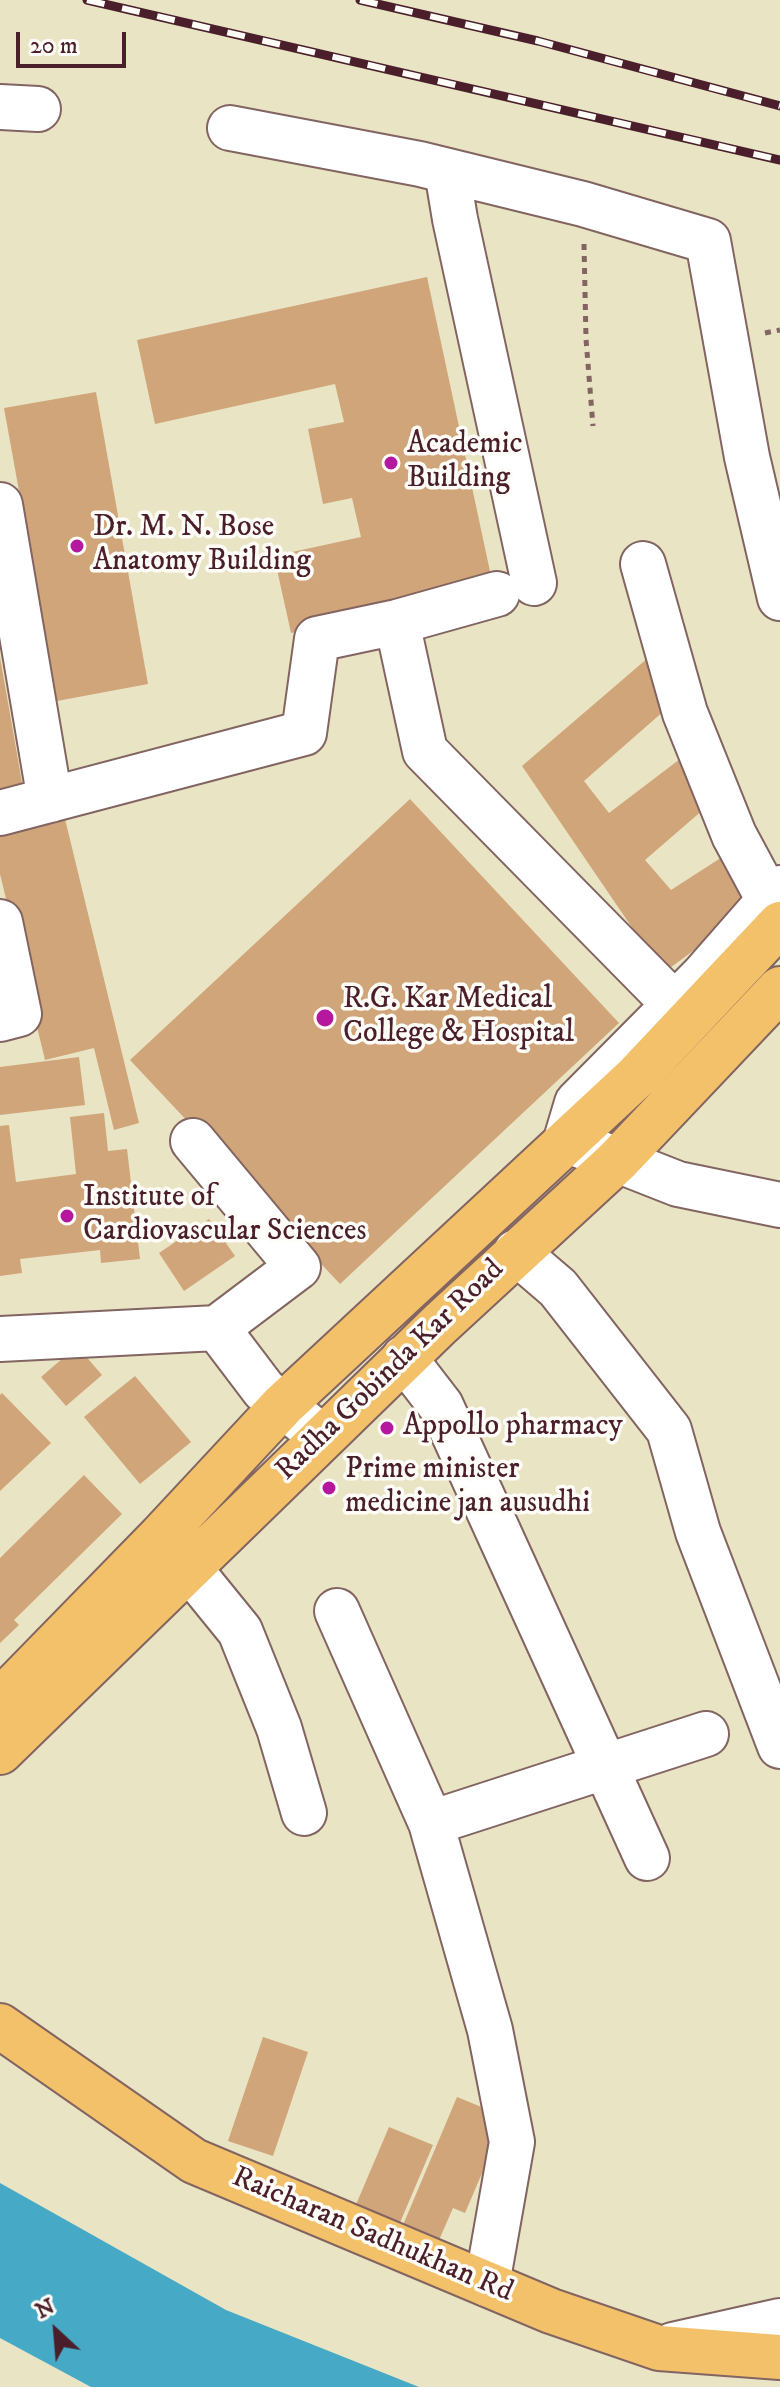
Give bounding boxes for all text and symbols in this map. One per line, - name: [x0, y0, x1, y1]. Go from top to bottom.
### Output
- scale bar: [20, 16, 130, 66]
- text: 20 m: [30, 31, 78, 61]
- place label: Academic Building: [407, 428, 522, 498]
- marker: Academic Building: [382, 454, 400, 472]
- place label: Dr. M. N. Bose Anatomy Building: [93, 511, 311, 582]
- marker: Dr. M. N. Bose Anatomy Building: [68, 537, 86, 555]
- place label: R.G. Kar Medical College & Hospital: [343, 983, 574, 1054]
- marker: R.G. Kar Medical College & Hospital: [314, 1007, 336, 1029]
- place label: Institute of Cardiovascular Sciences: [83, 1181, 367, 1252]
- marker: Institute of Cardiovascular Sciences: [58, 1207, 76, 1225]
- street label: Radha Gobinda Kar Road: [269, 1253, 513, 1489]
- place label: Appollo pharmacy: [403, 1410, 623, 1446]
- marker: Appollo pharmacy: [378, 1419, 396, 1437]
- place label: Prime minister medicine jan ausudhi: [345, 1453, 590, 1524]
- marker: Prime minister medicine jan ausudhi: [320, 1479, 338, 1497]
- street label: Raicharan Sadhukhan Rd: [226, 2160, 518, 2312]
- north arrow: [16, 2291, 96, 2371]
- text: N: [31, 2293, 59, 2325]

